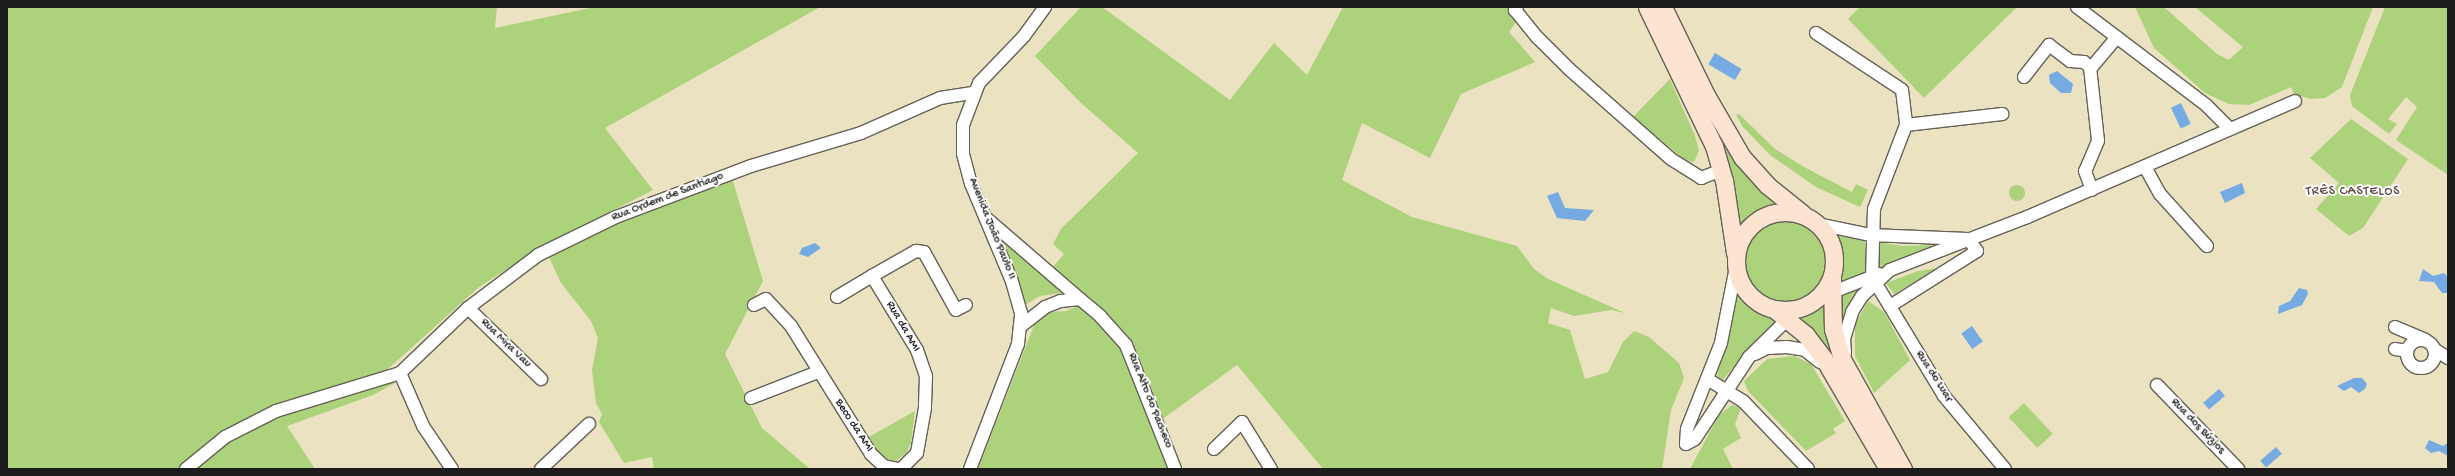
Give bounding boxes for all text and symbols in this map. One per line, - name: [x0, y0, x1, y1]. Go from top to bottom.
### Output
- street label: Rua Ordem de Santiago: [610, 170, 726, 226]
- street label: Avenida João Paulo II: [964, 176, 1018, 282]
- district label: TRÊS CASTELOS: [2306, 184, 2400, 200]
- street label: Rua da AMI: [882, 299, 922, 355]
- street label: Rua Mira Vau: [477, 316, 533, 372]
- street label: Rua do Luar: [1911, 349, 1955, 405]
- street label: Rua Alto do Pacheco: [1123, 351, 1175, 451]
- street label: Rua dos Búzios: [2167, 396, 2227, 458]
- street label: Beco da AMI: [831, 397, 875, 455]

